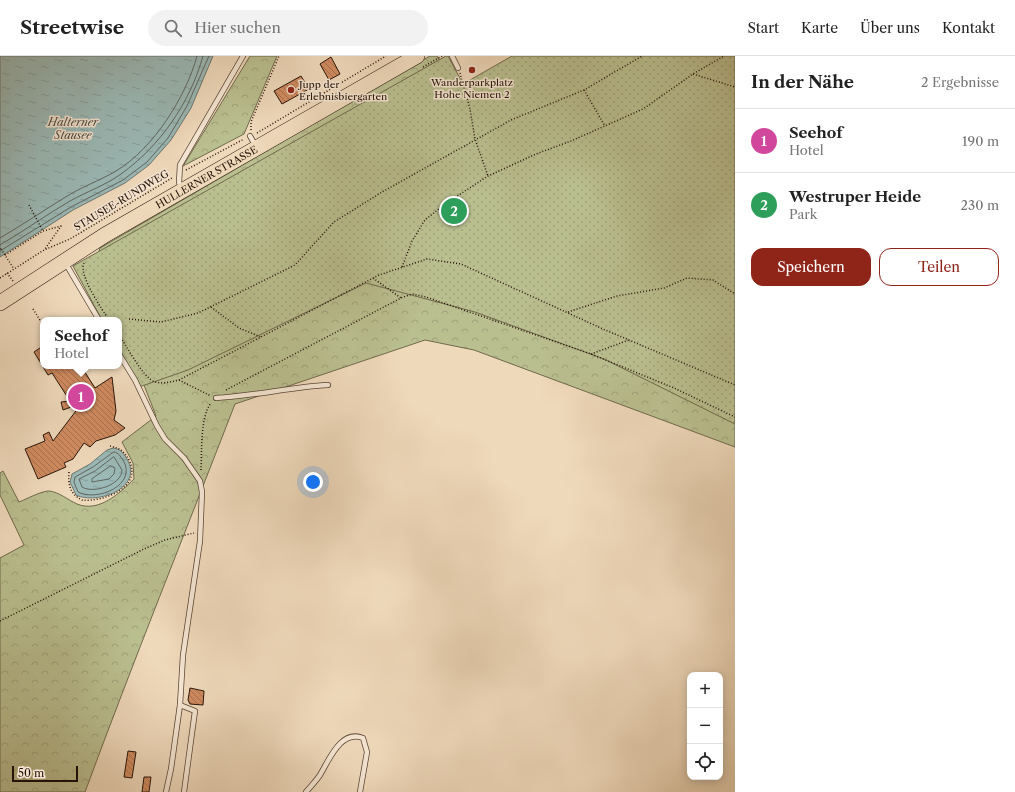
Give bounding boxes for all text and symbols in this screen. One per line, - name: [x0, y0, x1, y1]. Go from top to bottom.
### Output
- search box: [148, 10, 428, 46]
- text: Streetwise: [20, 16, 124, 39]
- icon: search: [162, 17, 184, 39]
- text: Hier suchen: [194, 18, 281, 37]
- text: Start: [747, 19, 779, 37]
- text: Karte: [801, 19, 838, 37]
- text: Über uns: [860, 19, 920, 37]
- text: Kontakt: [942, 19, 995, 37]
- marker: Wanderparkplatz Hohe Niemen 2: [467, 65, 477, 75]
- text: In der Nähe: [751, 72, 854, 92]
- text: 2 Ergebnisse: [921, 74, 999, 90]
- place label: Wanderparkplatz Hohe Niemen 2: [430, 76, 513, 101]
- place label: Jupp der Erlebnisbiergarten: [297, 78, 388, 103]
- marker: Jupp der Erlebnisbiergarten: [286, 85, 296, 95]
- water label: Halterner Stausee: [47, 115, 99, 142]
- text: Seehof: [789, 123, 843, 142]
- text: 1: [761, 133, 767, 149]
- text: 190 m: [962, 133, 999, 149]
- text: Hotel: [789, 142, 824, 158]
- street label: HULLERNER STRASSE: [153, 143, 260, 212]
- street label: STAUSEE-RUNDWEG: [71, 167, 171, 234]
- text: Westruper Heide: [789, 187, 921, 206]
- pin: 2: [441, 196, 467, 226]
- text: 2: [760, 197, 768, 213]
- text: 230 m: [961, 197, 999, 213]
- text: Park: [789, 206, 817, 222]
- button: Speichern: [751, 248, 871, 286]
- button: Teilen: [879, 248, 999, 286]
- popup: [40, 317, 122, 369]
- text: Seehof: [54, 326, 108, 345]
- text: Hotel: [54, 345, 89, 361]
- pin: 1: [68, 382, 94, 412]
- your location: [303, 472, 323, 492]
- map controls: [687, 672, 723, 780]
- button: +: [687, 672, 723, 708]
- button: −: [687, 708, 723, 744]
- button: locate: [687, 744, 723, 780]
- scale bar: [12, 764, 78, 783]
- text: 50 m: [18, 766, 44, 780]

